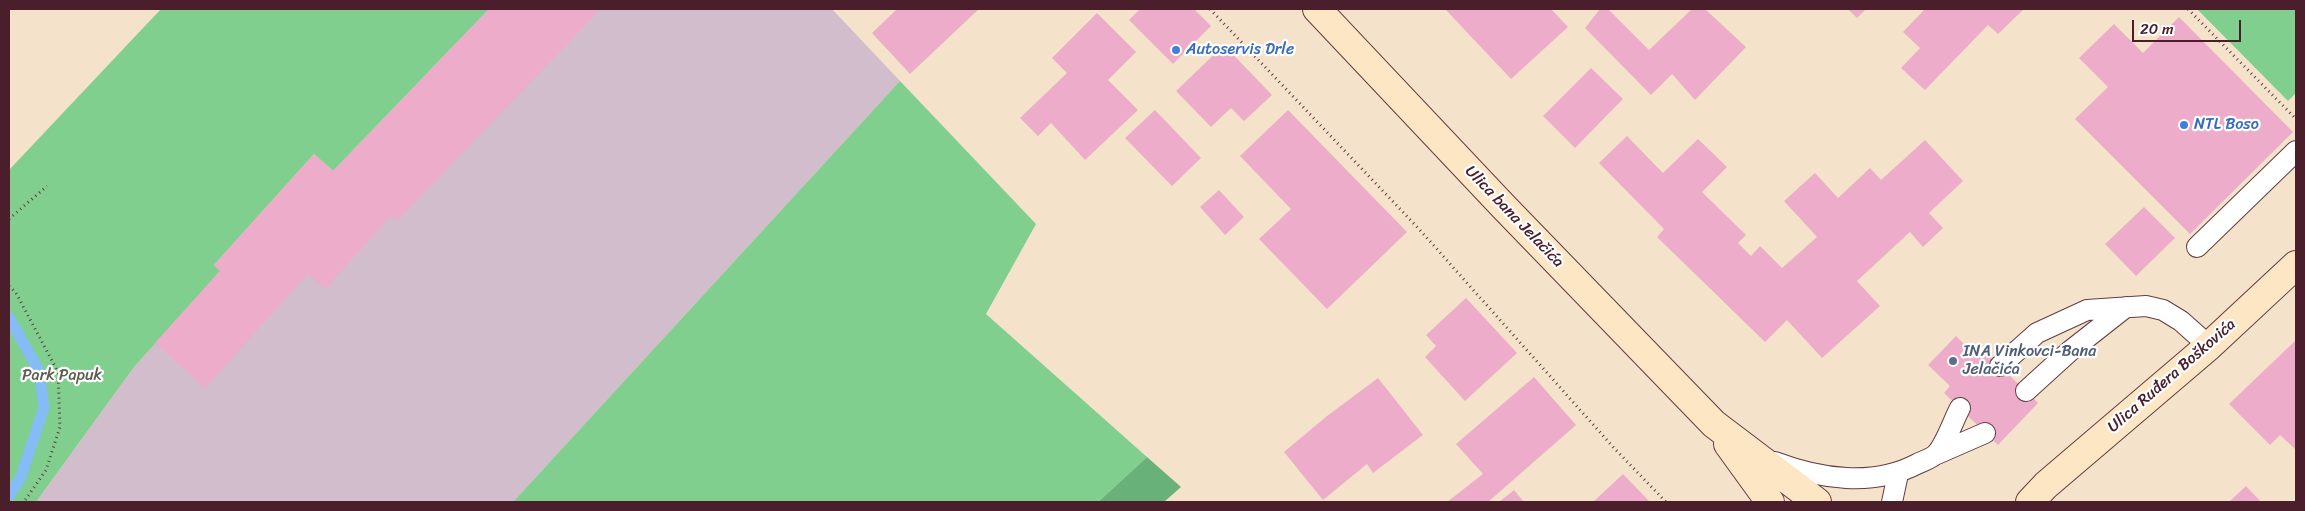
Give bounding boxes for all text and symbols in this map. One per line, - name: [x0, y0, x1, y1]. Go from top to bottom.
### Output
- scale bar: [2135, 10, 2244, 42]
- text: 20 m: [2140, 16, 2174, 42]
- place label: Autoservis Drle: [1186, 40, 1294, 60]
- marker: Autoservis Drle: [1170, 44, 1182, 56]
- place label: NTL Boso: [2194, 115, 2259, 135]
- marker: NTL Boso: [2178, 119, 2190, 131]
- street label: Ulica bana Jelačića: [1461, 162, 1567, 272]
- street label: Ulica Ruđera Boškovića: [2104, 315, 2240, 437]
- place label: INA Vinkovci-Bana Jelačića: [1963, 342, 2096, 380]
- marker: INA Vinkovci-Bana Jelačića: [1947, 355, 1959, 367]
- park label: Park Papuk: [22, 366, 102, 386]

